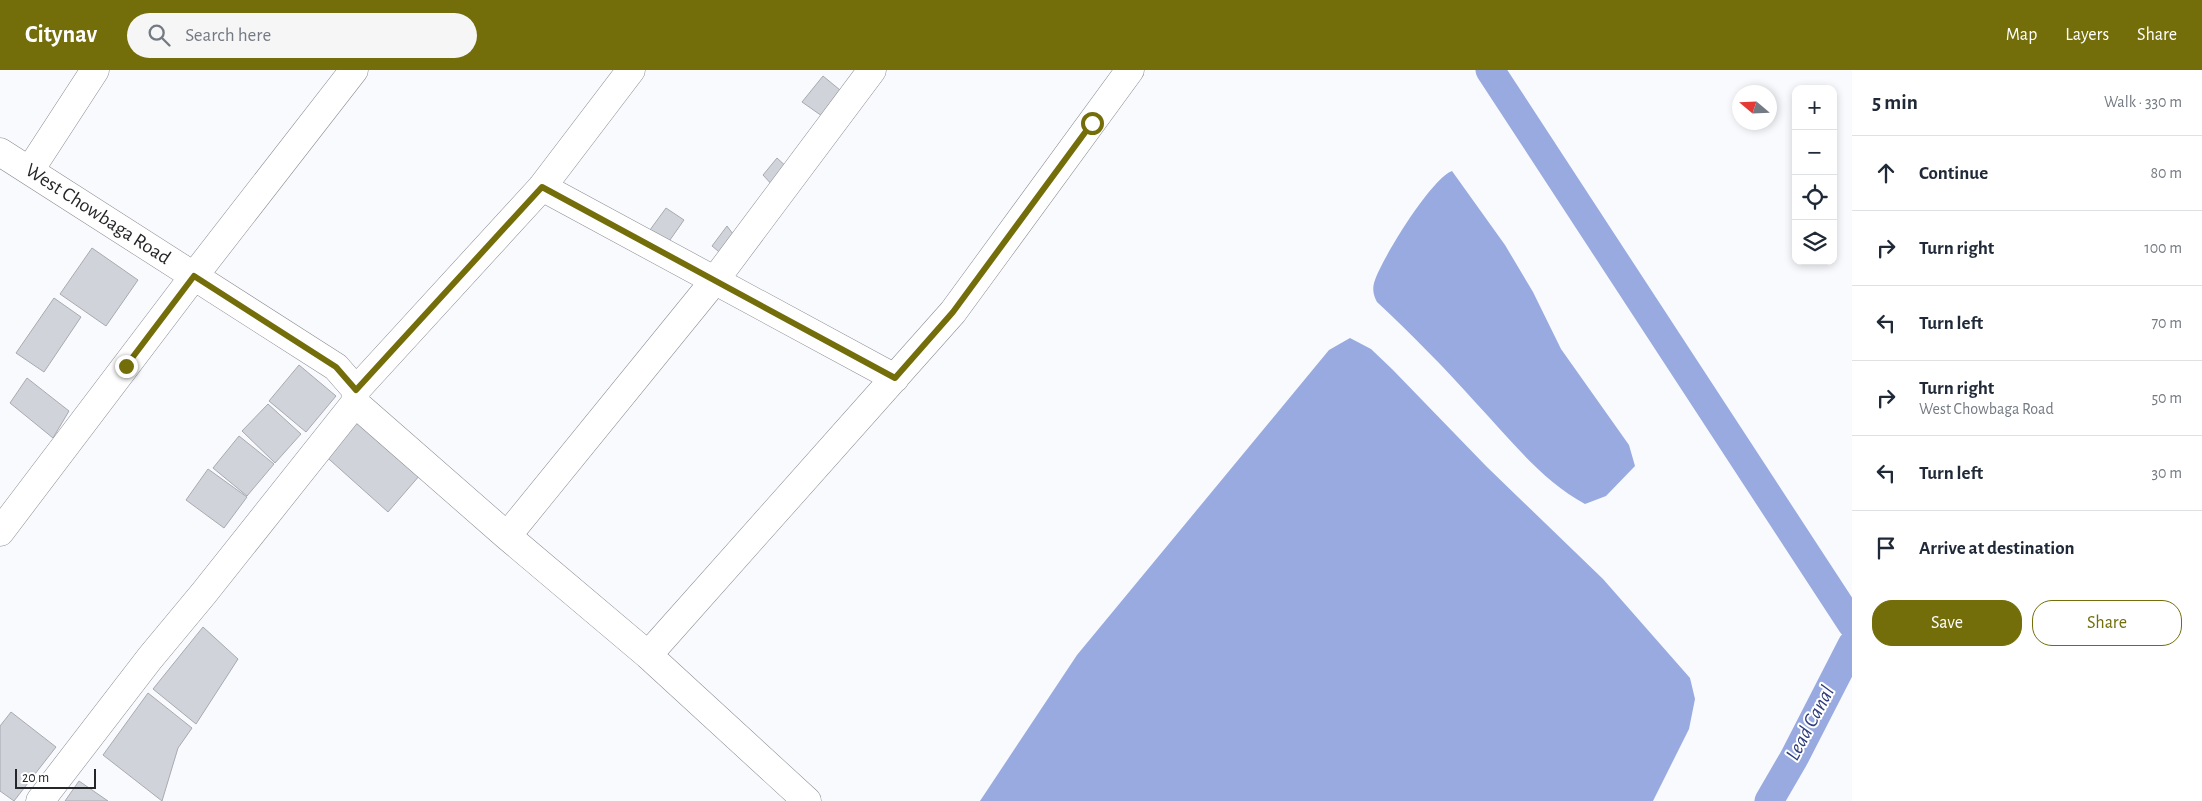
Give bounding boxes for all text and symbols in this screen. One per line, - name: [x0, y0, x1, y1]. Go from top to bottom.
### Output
- search box: [127, 13, 477, 58]
- icon: search: [145, 21, 173, 49]
- text: Citynav: [25, 23, 97, 47]
- text: Search here: [185, 26, 271, 45]
- text: Map: [2006, 26, 2037, 44]
- text: Layers: [2065, 26, 2109, 44]
- text: Share: [2137, 26, 2177, 44]
- north arrow: [1732, 85, 1777, 130]
- map controls: [1792, 85, 1837, 265]
- button: +: [1792, 85, 1837, 130]
- text: 5 min: [1872, 92, 1918, 113]
- text: Walk · 330 m: [2104, 94, 2182, 110]
- route start: [1081, 112, 1104, 135]
- button: −: [1792, 130, 1837, 175]
- icon: ahead: [1872, 159, 1900, 187]
- street label: West Chowbaga Road: [22, 160, 174, 268]
- text: Continue: [1919, 164, 1988, 183]
- text: 80 m: [2151, 165, 2182, 181]
- button: locate: [1792, 175, 1837, 220]
- button: layers: [1792, 220, 1837, 265]
- icon: right: [1872, 234, 1900, 262]
- text: Turn right: [1919, 239, 1994, 258]
- text: 100 m: [2144, 240, 2182, 256]
- icon: left: [1872, 309, 1900, 337]
- text: Turn left: [1919, 314, 1983, 333]
- text: 70 m: [2151, 315, 2182, 331]
- route end: [115, 355, 138, 378]
- text: Turn right: [1919, 379, 1994, 398]
- icon: right: [1872, 384, 1900, 412]
- text: 50 m: [2151, 390, 2182, 406]
- text: West Chowbaga Road: [1919, 401, 2054, 417]
- icon: left: [1872, 459, 1900, 487]
- text: Turn left: [1919, 464, 1983, 483]
- text: 30 m: [2152, 465, 2182, 481]
- icon: arrive: [1872, 534, 1900, 562]
- text: Arrive at destination: [1919, 539, 2075, 558]
- button: Save: [1872, 600, 2022, 646]
- button: Share: [2032, 600, 2182, 646]
- water label: Lead Canal: [1782, 682, 1838, 764]
- scale bar: [15, 766, 96, 789]
- text: 20 m: [22, 771, 49, 785]

